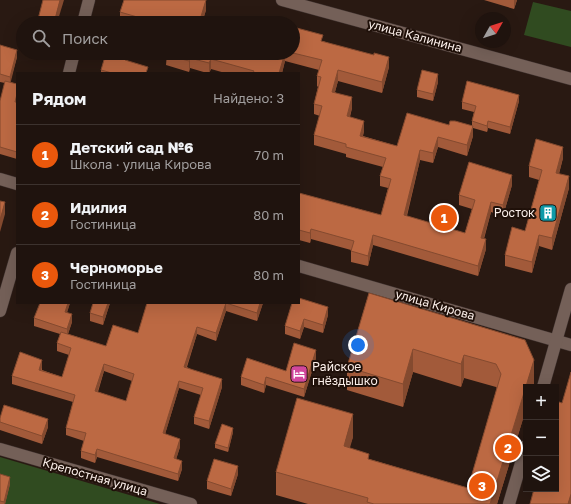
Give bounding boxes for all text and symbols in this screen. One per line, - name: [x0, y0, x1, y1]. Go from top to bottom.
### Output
- north arrow: [475, 12, 511, 48]
- search box: [16, 16, 300, 60]
- street label: улица Калинина: [367, 16, 464, 55]
- icon: search: [30, 27, 52, 49]
- text: Поиск: [62, 29, 108, 47]
- text: Рядом: [32, 88, 86, 109]
- text: Найдено: 3: [213, 90, 284, 106]
- text: Детский сад №6: [70, 138, 194, 156]
- text: 1: [42, 147, 48, 163]
- text: 70 m: [254, 147, 284, 163]
- text: Школа · улица Кирова: [70, 156, 212, 172]
- text: Идилия: [70, 198, 127, 216]
- pin: 1: [431, 203, 457, 233]
- building icon: Росток: [538, 203, 558, 223]
- place label: Росток: [494, 205, 535, 220]
- text: 2: [41, 207, 49, 223]
- text: 80 m: [253, 207, 284, 223]
- text: Гостиница: [70, 216, 136, 232]
- text: Черноморье: [70, 258, 163, 276]
- text: 3: [41, 267, 49, 283]
- text: 80 m: [253, 267, 284, 283]
- text: Гостиница: [70, 276, 136, 292]
- street label: улица Кирова: [394, 286, 477, 323]
- your location: [348, 335, 368, 355]
- place label: Райское гнёздышко: [312, 359, 378, 388]
- hotel icon: Райское гнёздышко: [289, 364, 309, 384]
- map controls: [523, 384, 559, 492]
- button: +: [523, 384, 559, 420]
- button: −: [523, 420, 559, 456]
- pin: 2: [495, 433, 521, 463]
- street label: Крепостная улица: [41, 454, 149, 499]
- button: layers: [523, 456, 559, 492]
- pin: 3: [469, 471, 495, 501]

